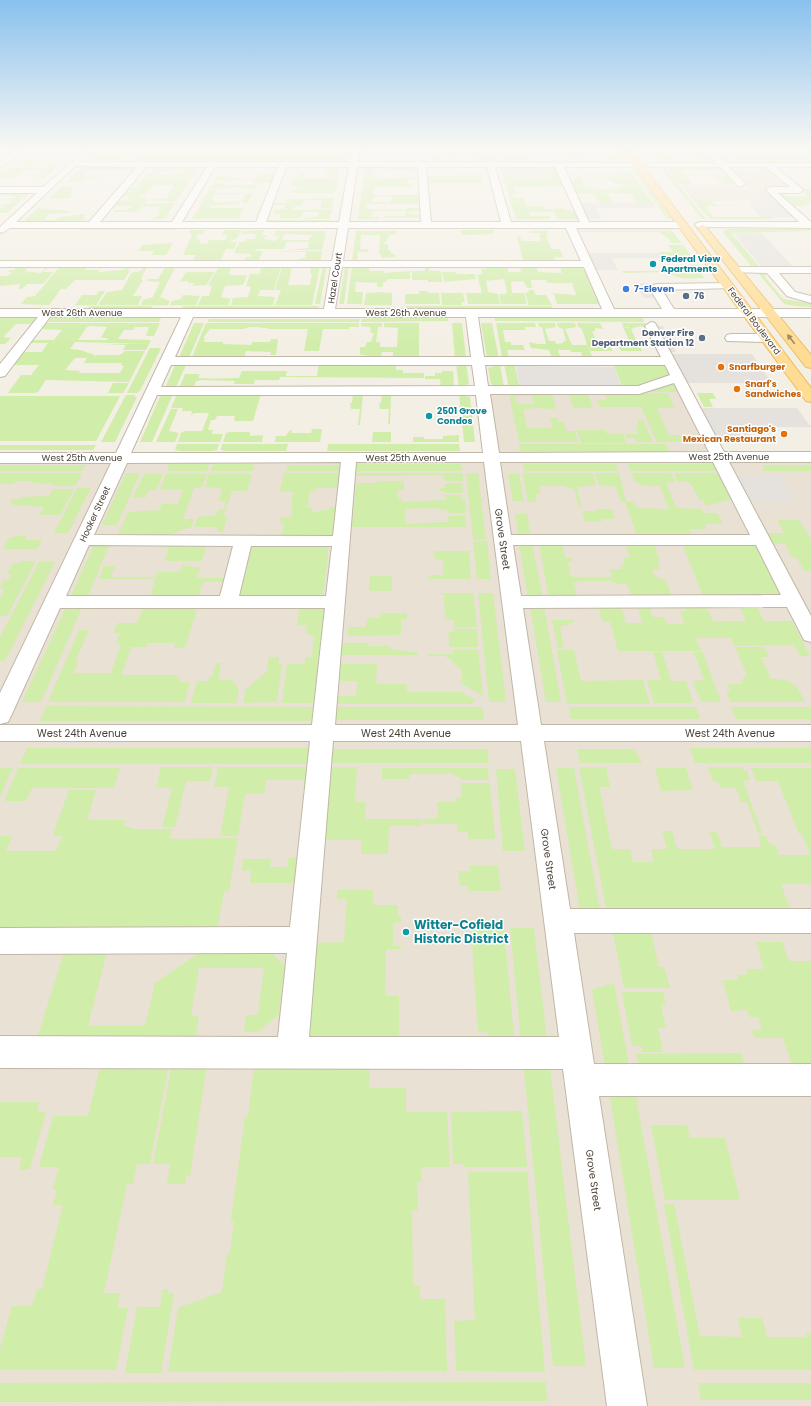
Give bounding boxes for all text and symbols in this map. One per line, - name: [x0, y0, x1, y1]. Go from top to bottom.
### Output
- street label: Hazel Court: [325, 252, 345, 304]
- place label: Federal View Apartments: [661, 253, 720, 275]
- marker: Federal View Apartments: [648, 259, 658, 269]
- place label: 7-Eleven: [634, 283, 674, 295]
- marker: 7-Eleven: [621, 284, 631, 294]
- street label: Federal Boulevard: [725, 285, 783, 357]
- place label: 76: [694, 290, 705, 302]
- marker: 76: [681, 291, 691, 301]
- street label: West 26th Avenue: [42, 307, 123, 319]
- street label: West 26th Avenue: [366, 307, 447, 319]
- place label: Denver Fire Department Station 12: [592, 327, 694, 349]
- marker: Denver Fire Department Station 12: [697, 333, 707, 343]
- one-way arrow: [787, 333, 795, 344]
- place label: Snarfburger: [729, 361, 785, 373]
- marker: Snarfburger: [716, 362, 726, 372]
- place label: Snarf's Sandwiches: [745, 378, 801, 400]
- marker: Snarf's Sandwiches: [732, 384, 742, 394]
- place label: 2501 Grove Condos: [437, 405, 487, 427]
- marker: 2501 Grove Condos: [424, 411, 434, 421]
- place label: Santiago's Mexican Restaurant: [683, 423, 776, 445]
- marker: Santiago's Mexican Restaurant: [779, 429, 789, 439]
- street label: West 25th Avenue: [689, 451, 770, 463]
- street label: West 25th Avenue: [42, 452, 123, 464]
- street label: West 25th Avenue: [366, 452, 447, 464]
- street label: Hooker Street: [77, 484, 113, 544]
- street label: Grove Street: [491, 507, 514, 571]
- street label: West 24th Avenue: [37, 726, 127, 741]
- street label: West 24th Avenue: [361, 726, 451, 741]
- street label: West 24th Avenue: [685, 726, 775, 741]
- street label: Grove Street: [537, 827, 560, 891]
- place label: Witter-Cofield Historic District: [414, 916, 509, 947]
- marker: Witter-Cofield Historic District: [401, 927, 411, 937]
- street label: Grove Street: [582, 1148, 605, 1212]

